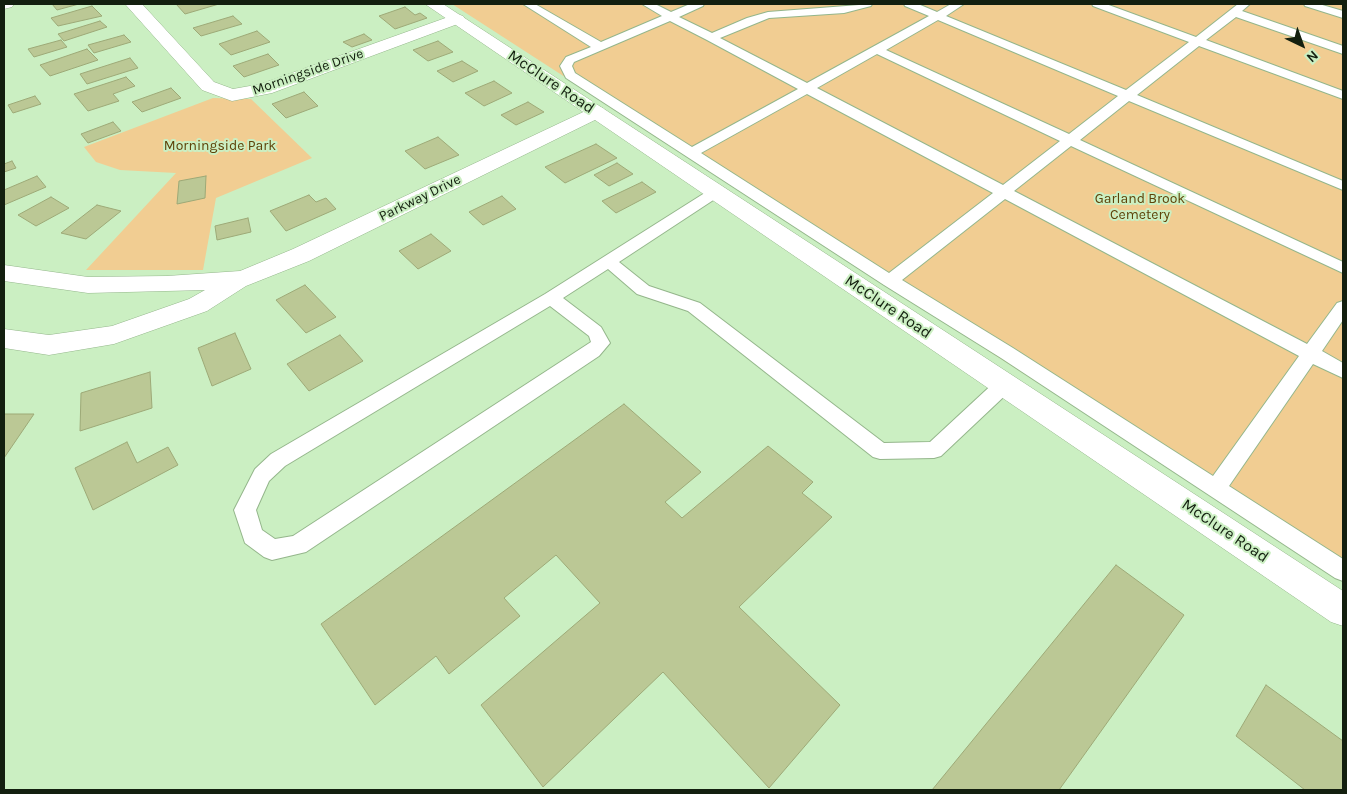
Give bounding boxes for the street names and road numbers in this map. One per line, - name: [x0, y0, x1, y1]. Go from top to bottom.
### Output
- street label: Morningside Drive: [250, 45, 366, 99]
- street label: McClure Road: [504, 46, 598, 118]
- street label: Parkway Drive: [376, 171, 464, 225]
- street label: McClure Road: [841, 271, 935, 343]
- street label: McClure Road: [1178, 495, 1272, 567]

